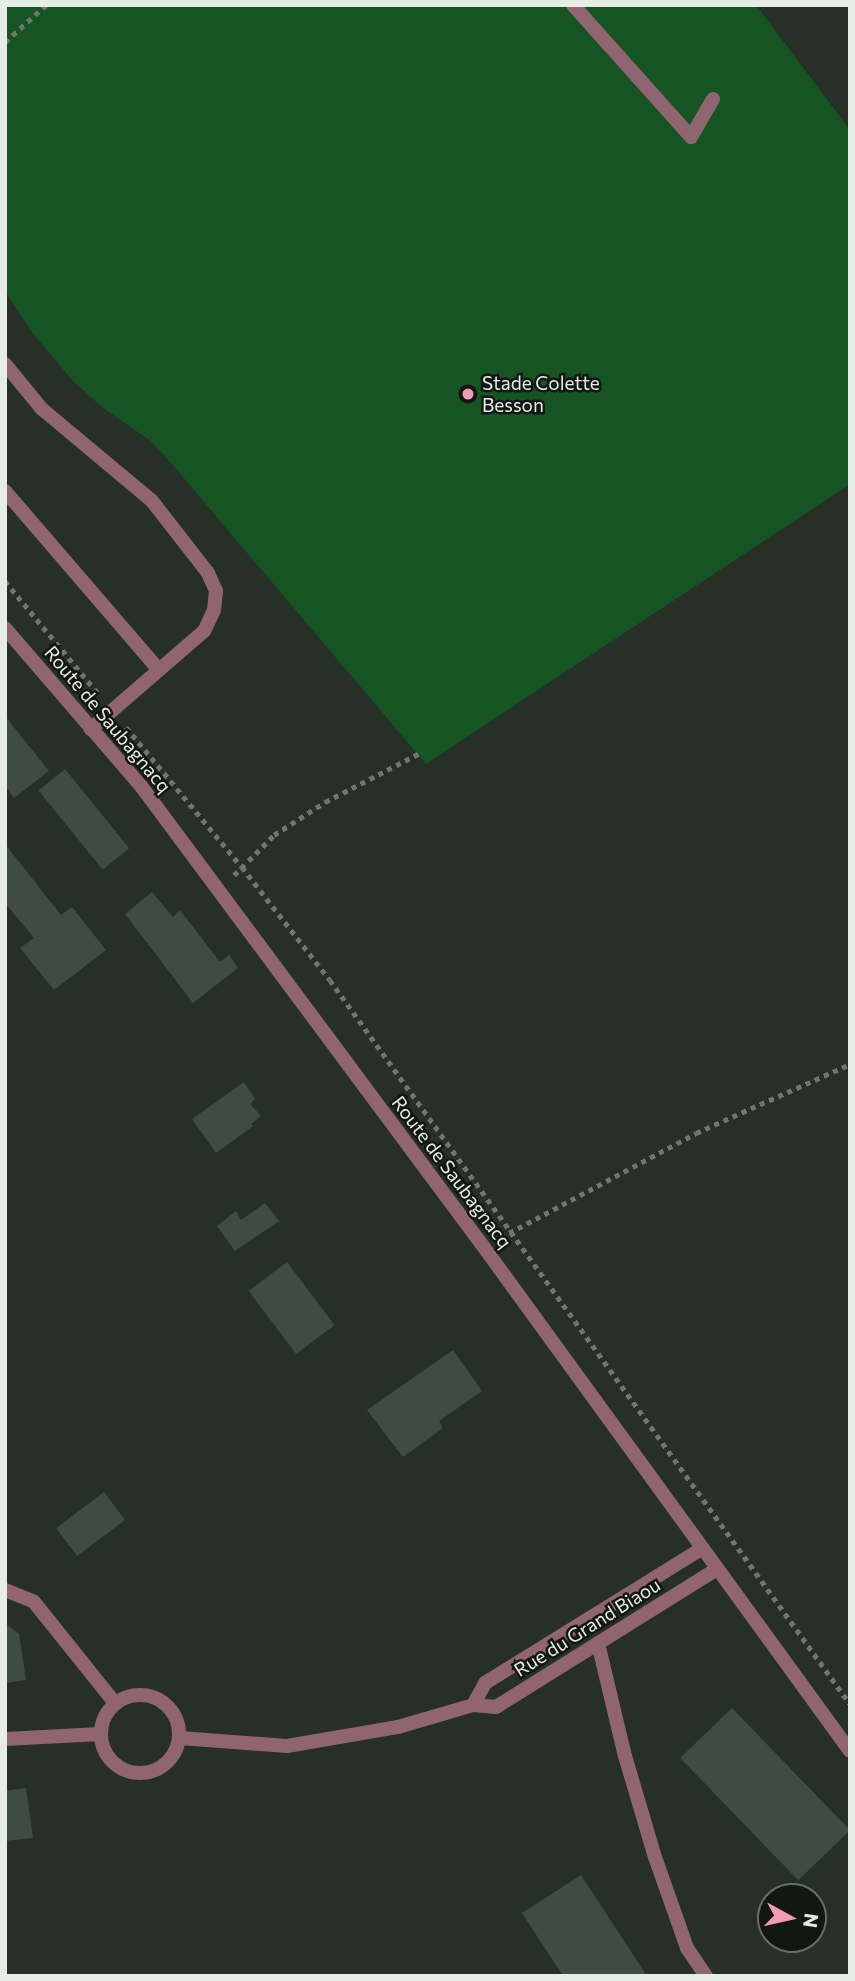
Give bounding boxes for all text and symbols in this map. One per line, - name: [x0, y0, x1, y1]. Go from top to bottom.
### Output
- place label: Stade Colette Besson: [482, 372, 600, 416]
- marker: Stade Colette Besson: [460, 386, 476, 402]
- street label: Route de Saubagnacq: [40, 641, 176, 797]
- street label: Route de Saubagnacq: [387, 1091, 517, 1253]
- street label: Rue du Grand Biaou: [510, 1573, 664, 1681]
- north arrow: [757, 1883, 827, 1953]
- text: N: [799, 1912, 824, 1929]

